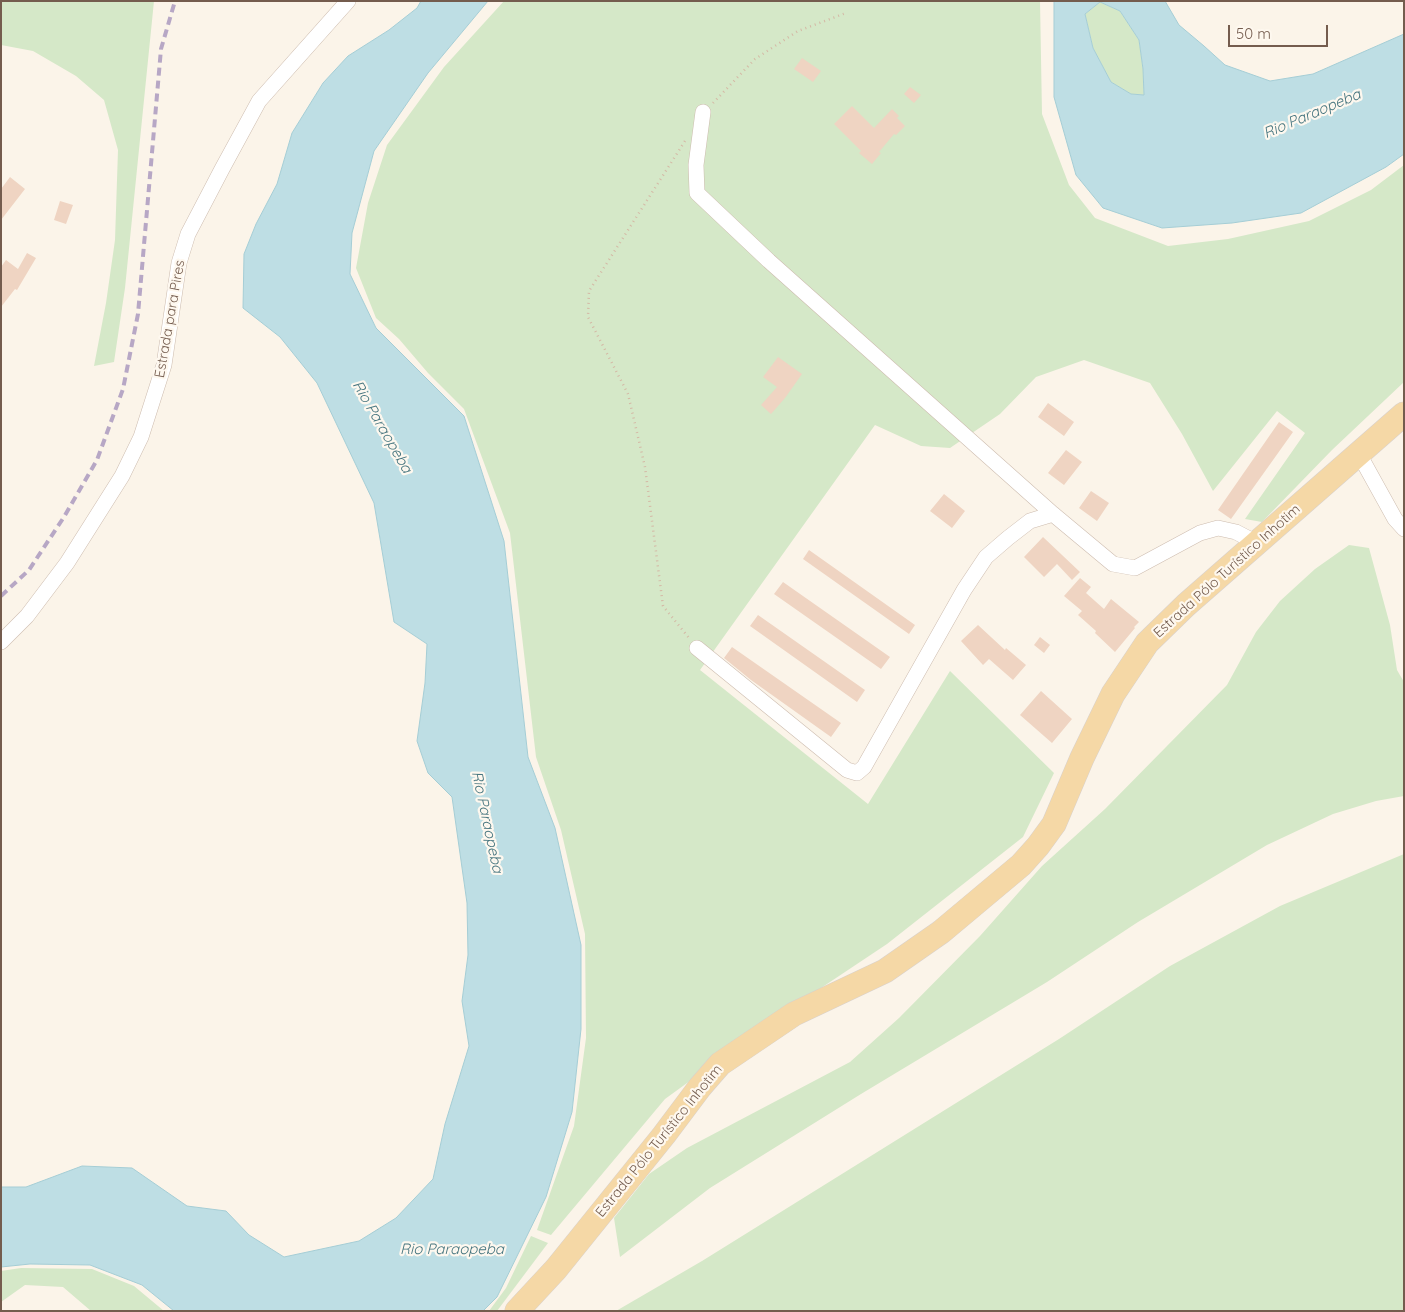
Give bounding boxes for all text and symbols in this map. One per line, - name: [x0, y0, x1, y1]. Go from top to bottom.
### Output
- scale bar: [1230, 15, 1330, 47]
- text: 50 m: [1236, 24, 1271, 43]
- water label: Rio Paraopeba: [1261, 85, 1363, 143]
- street label: Estrada para Pires: [151, 259, 189, 379]
- water label: Rio Paraopeba: [348, 378, 416, 476]
- street label: Estrada Pólo Turístico Inhotim: [1150, 501, 1304, 641]
- water label: Rio Paraopeba: [467, 769, 507, 875]
- street label: Estrada Pólo Turístico Inhotim: [592, 1061, 726, 1221]
- water label: Rio Paraopeba: [400, 1240, 504, 1258]

